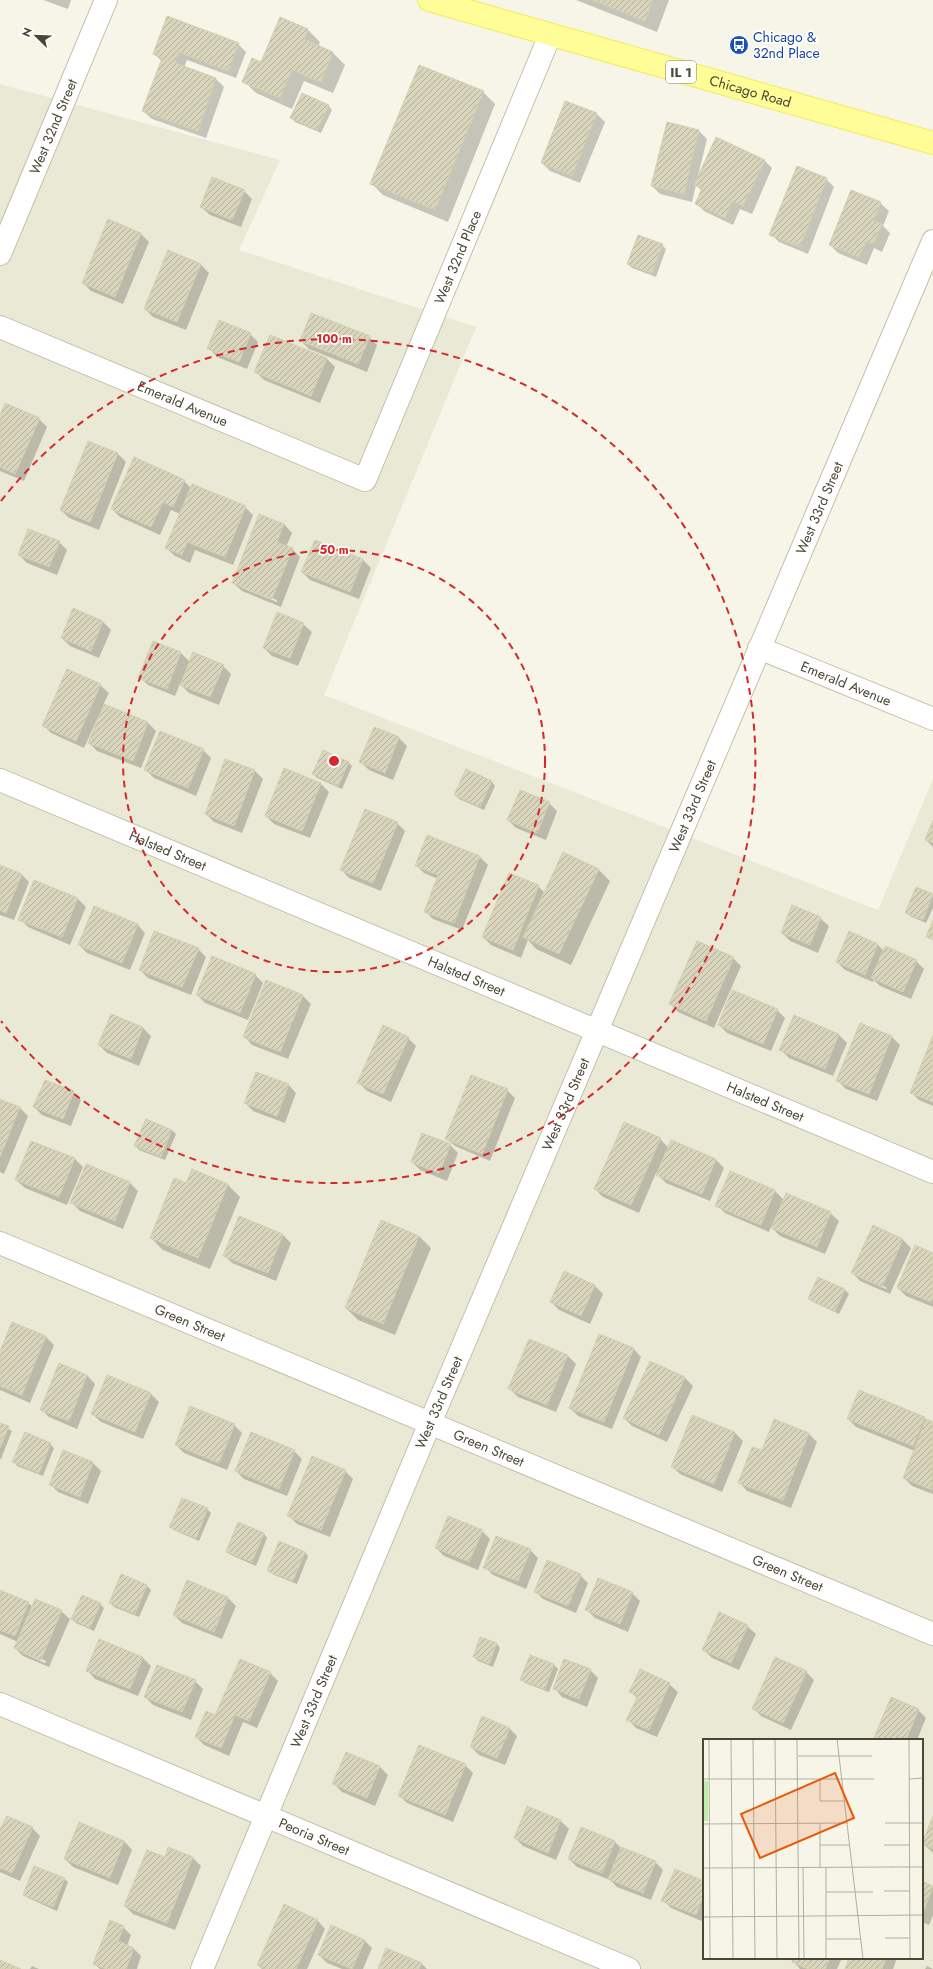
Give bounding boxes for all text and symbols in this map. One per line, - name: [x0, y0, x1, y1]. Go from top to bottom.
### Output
- north arrow: [16, 16, 56, 56]
- text: N: [18, 25, 36, 39]
- place label: Chicago & 32nd Place: [753, 27, 820, 63]
- bus stop icon: Chicago & 32nd Place: [728, 34, 750, 56]
- road number: IL 1: [666, 61, 696, 83]
- street label: Chicago Road: [707, 70, 793, 112]
- street label: West 32nd Street: [24, 75, 82, 177]
- street label: West 32nd Place: [429, 207, 486, 307]
- text: 100 m: [316, 330, 352, 348]
- street label: Emerald Avenue: [134, 376, 231, 431]
- street label: West 33rd Street: [791, 458, 848, 558]
- text: 50 m: [319, 541, 349, 559]
- street label: Emerald Avenue: [798, 656, 894, 711]
- centre of rings: [327, 754, 341, 768]
- street label: West 33rd Street: [664, 756, 721, 856]
- street label: Halsted Street: [126, 825, 210, 876]
- street label: Halsted Street: [425, 951, 509, 1001]
- street label: West 33rd Street: [537, 1054, 594, 1154]
- street label: Halsted Street: [724, 1076, 807, 1127]
- street label: Green Street: [152, 1299, 229, 1347]
- street label: West 33rd Street: [410, 1352, 468, 1452]
- street label: Green Street: [450, 1424, 528, 1472]
- street label: Green Street: [749, 1549, 827, 1597]
- street label: West 33rd Street: [285, 1651, 342, 1751]
- inset map: [703, 1739, 923, 1959]
- street label: Peoria Street: [276, 1813, 353, 1860]

